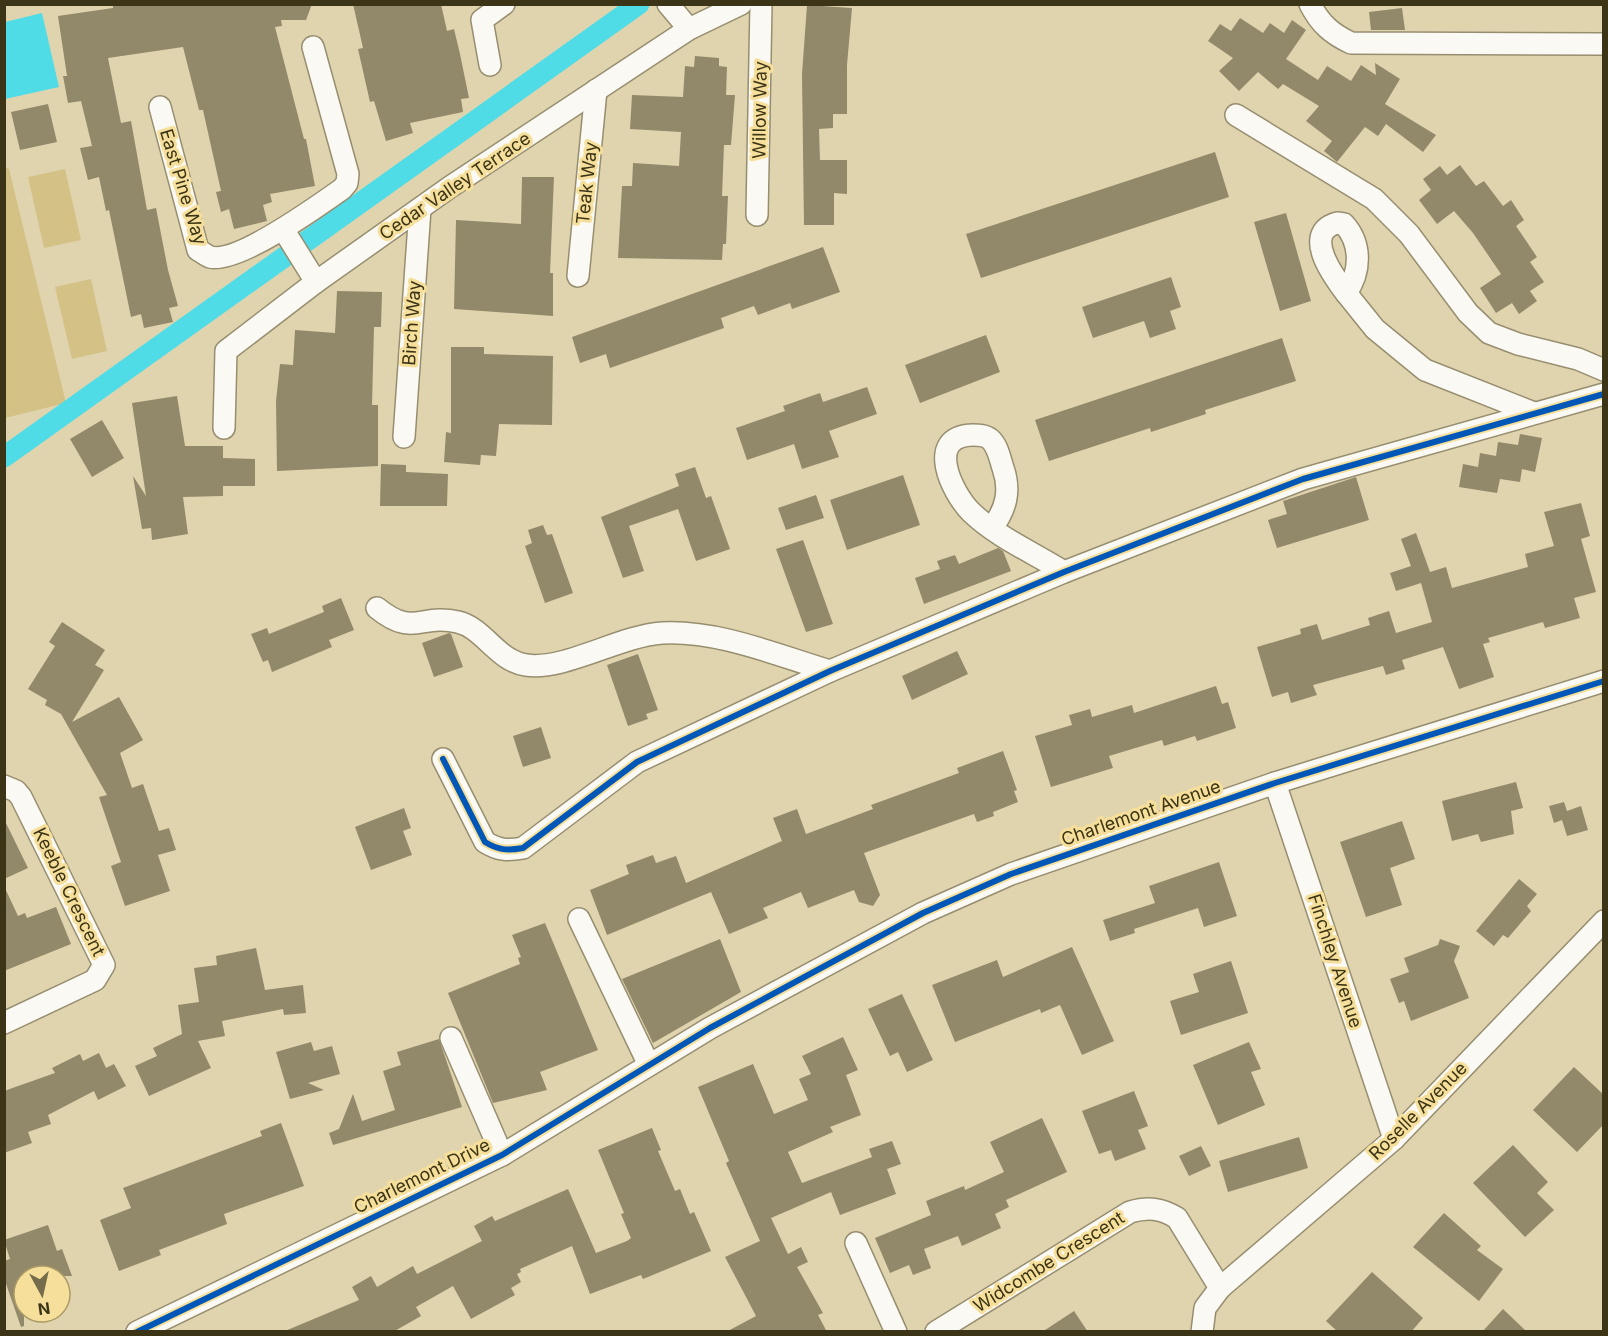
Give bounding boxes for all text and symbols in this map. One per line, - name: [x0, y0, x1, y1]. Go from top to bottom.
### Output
- street label: Willow Way: [748, 61, 771, 159]
- street label: East Pine Way: [156, 126, 211, 247]
- street label: Cedar Valley Terrace: [375, 127, 534, 244]
- street label: Teak Way: [572, 141, 601, 225]
- street label: Birch Way: [398, 280, 425, 366]
- street label: Charlemont Avenue: [1058, 775, 1223, 850]
- street label: Keeble Crescent: [29, 824, 110, 960]
- street label: Finchley Avenue: [1304, 891, 1367, 1030]
- street label: Roselle Avenue: [1364, 1057, 1471, 1164]
- street label: Charlemont Drive: [350, 1134, 493, 1218]
- street label: Widcombe Crescent: [970, 1207, 1128, 1316]
- north arrow: [12, 1264, 72, 1324]
- text: N: [37, 1298, 52, 1320]

